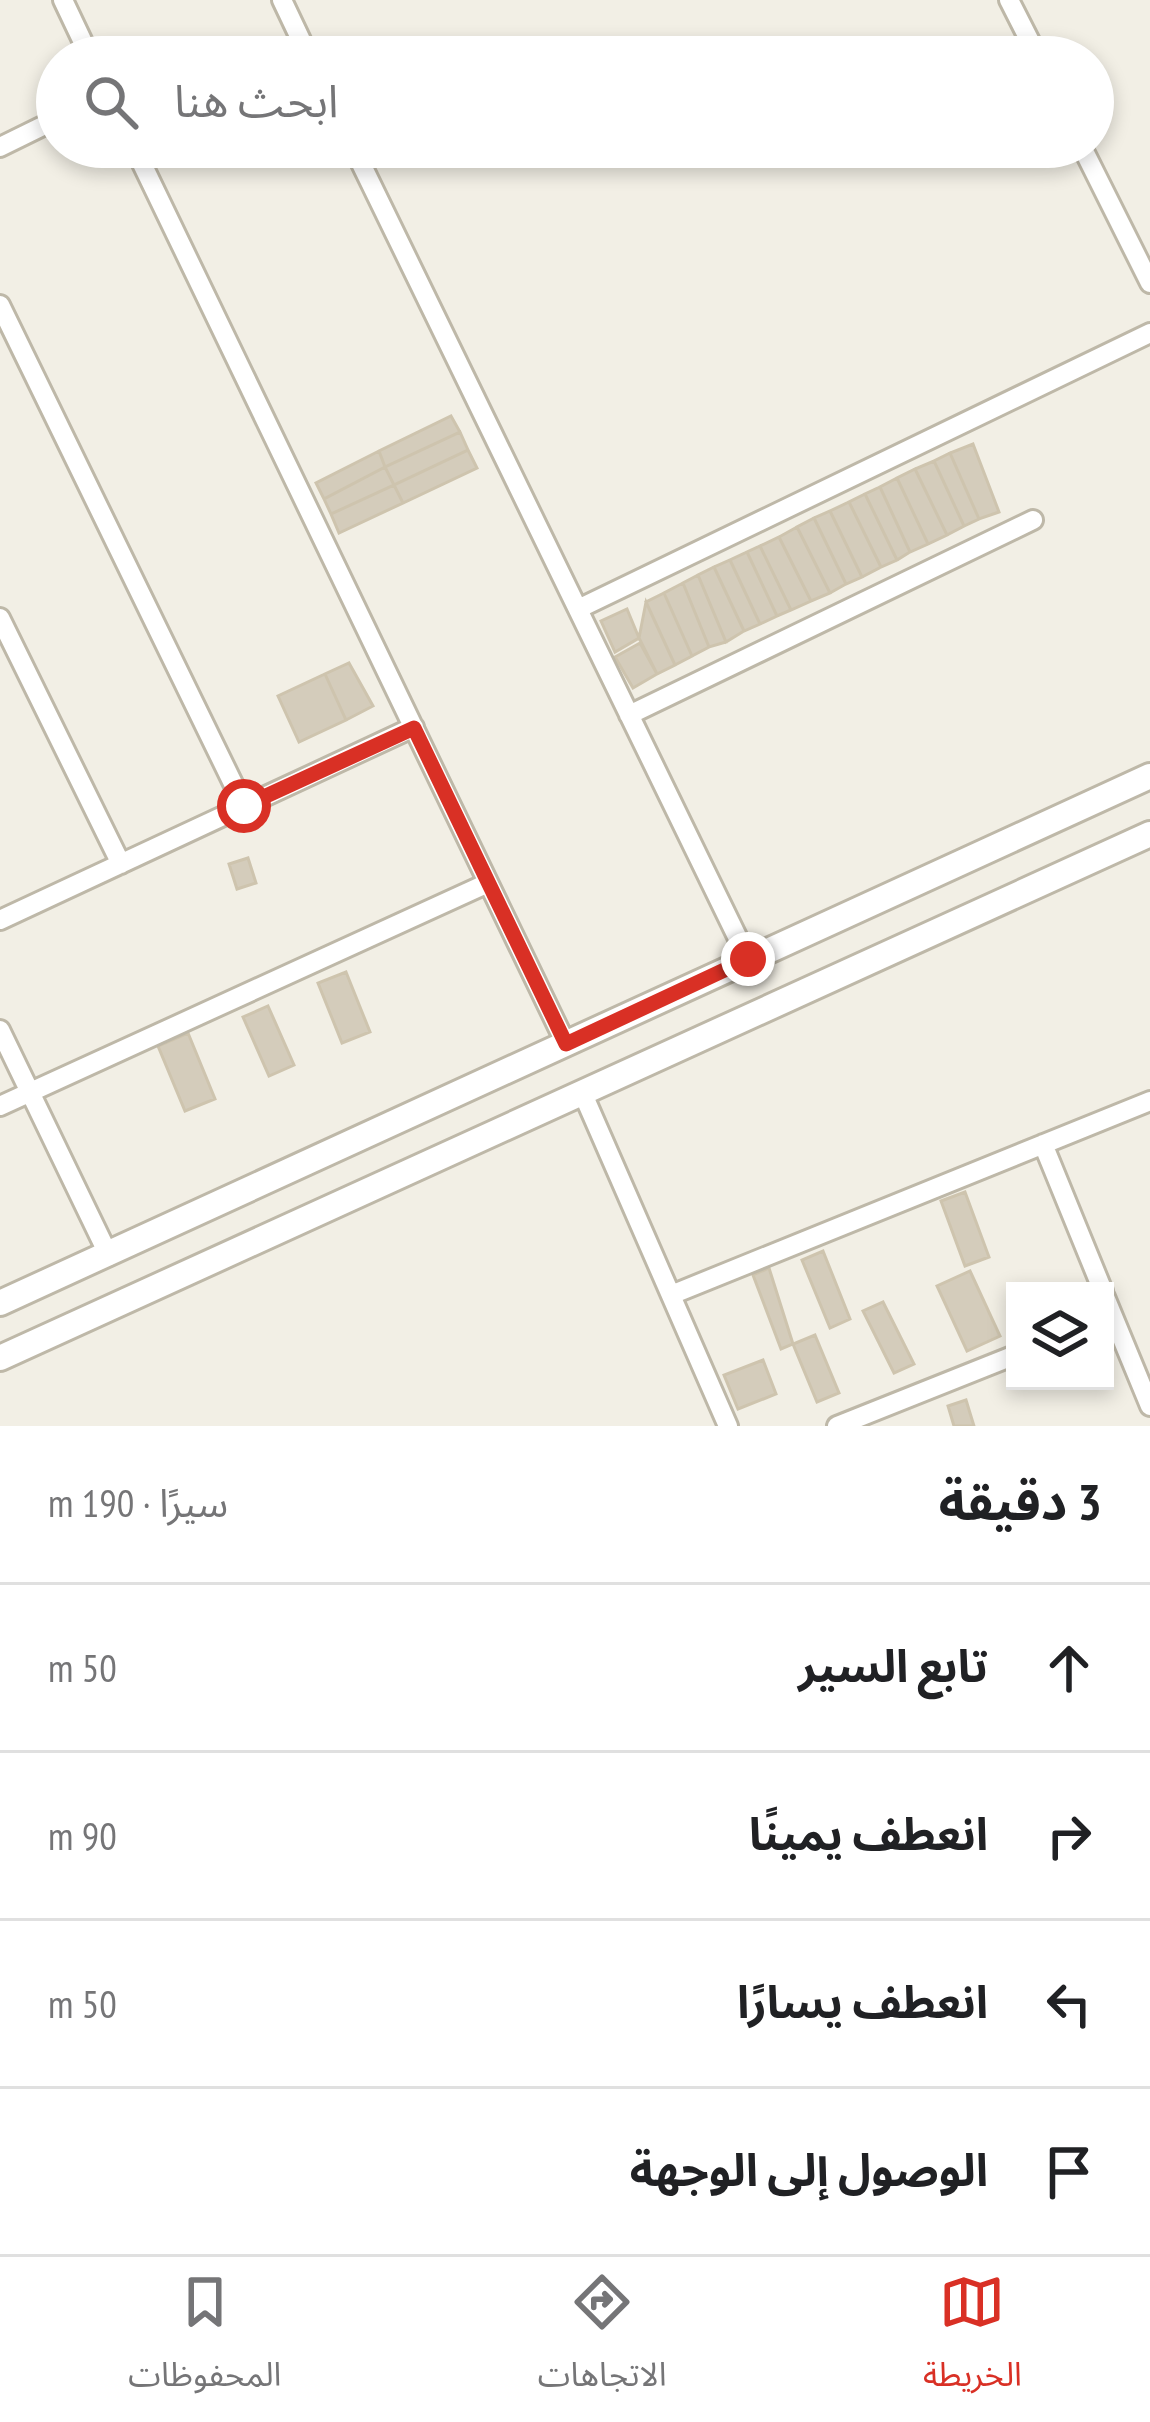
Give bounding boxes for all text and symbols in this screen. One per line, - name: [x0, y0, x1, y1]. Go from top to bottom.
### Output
- search box: [36, 36, 1114, 168]
- icon: search: [78, 69, 144, 135]
- text: ابحث هنا: [174, 71, 339, 129]
- route start: [217, 779, 271, 833]
- route end: [721, 932, 775, 986]
- map controls: [1006, 1282, 1114, 1390]
- button: layers: [1006, 1282, 1114, 1390]
- text: 3 دقيقة: [939, 1468, 1102, 1534]
- text: سيرًا · 190 m: [48, 1477, 228, 1528]
- icon: ahead: [1036, 1635, 1102, 1701]
- text: تابع السير: [798, 1636, 988, 1694]
- text: 50 m: [48, 1642, 117, 1693]
- icon: right: [1036, 1803, 1102, 1869]
- text: انعطف يمينًا: [749, 1804, 988, 1862]
- text: 90 m: [48, 1810, 117, 1861]
- icon: left: [1036, 1971, 1102, 2037]
- text: انعطف يسارًا: [737, 1972, 988, 2030]
- text: 50 m: [48, 1978, 117, 2029]
- icon: arrive: [1036, 2139, 1102, 2205]
- text: الوصول إلى الوجهة: [630, 2140, 988, 2198]
- tab: المحفوظات: [128, 2269, 281, 2410]
- tab: الاتجاهات: [538, 2269, 667, 2410]
- tab: الخريطة: [923, 2269, 1022, 2410]

